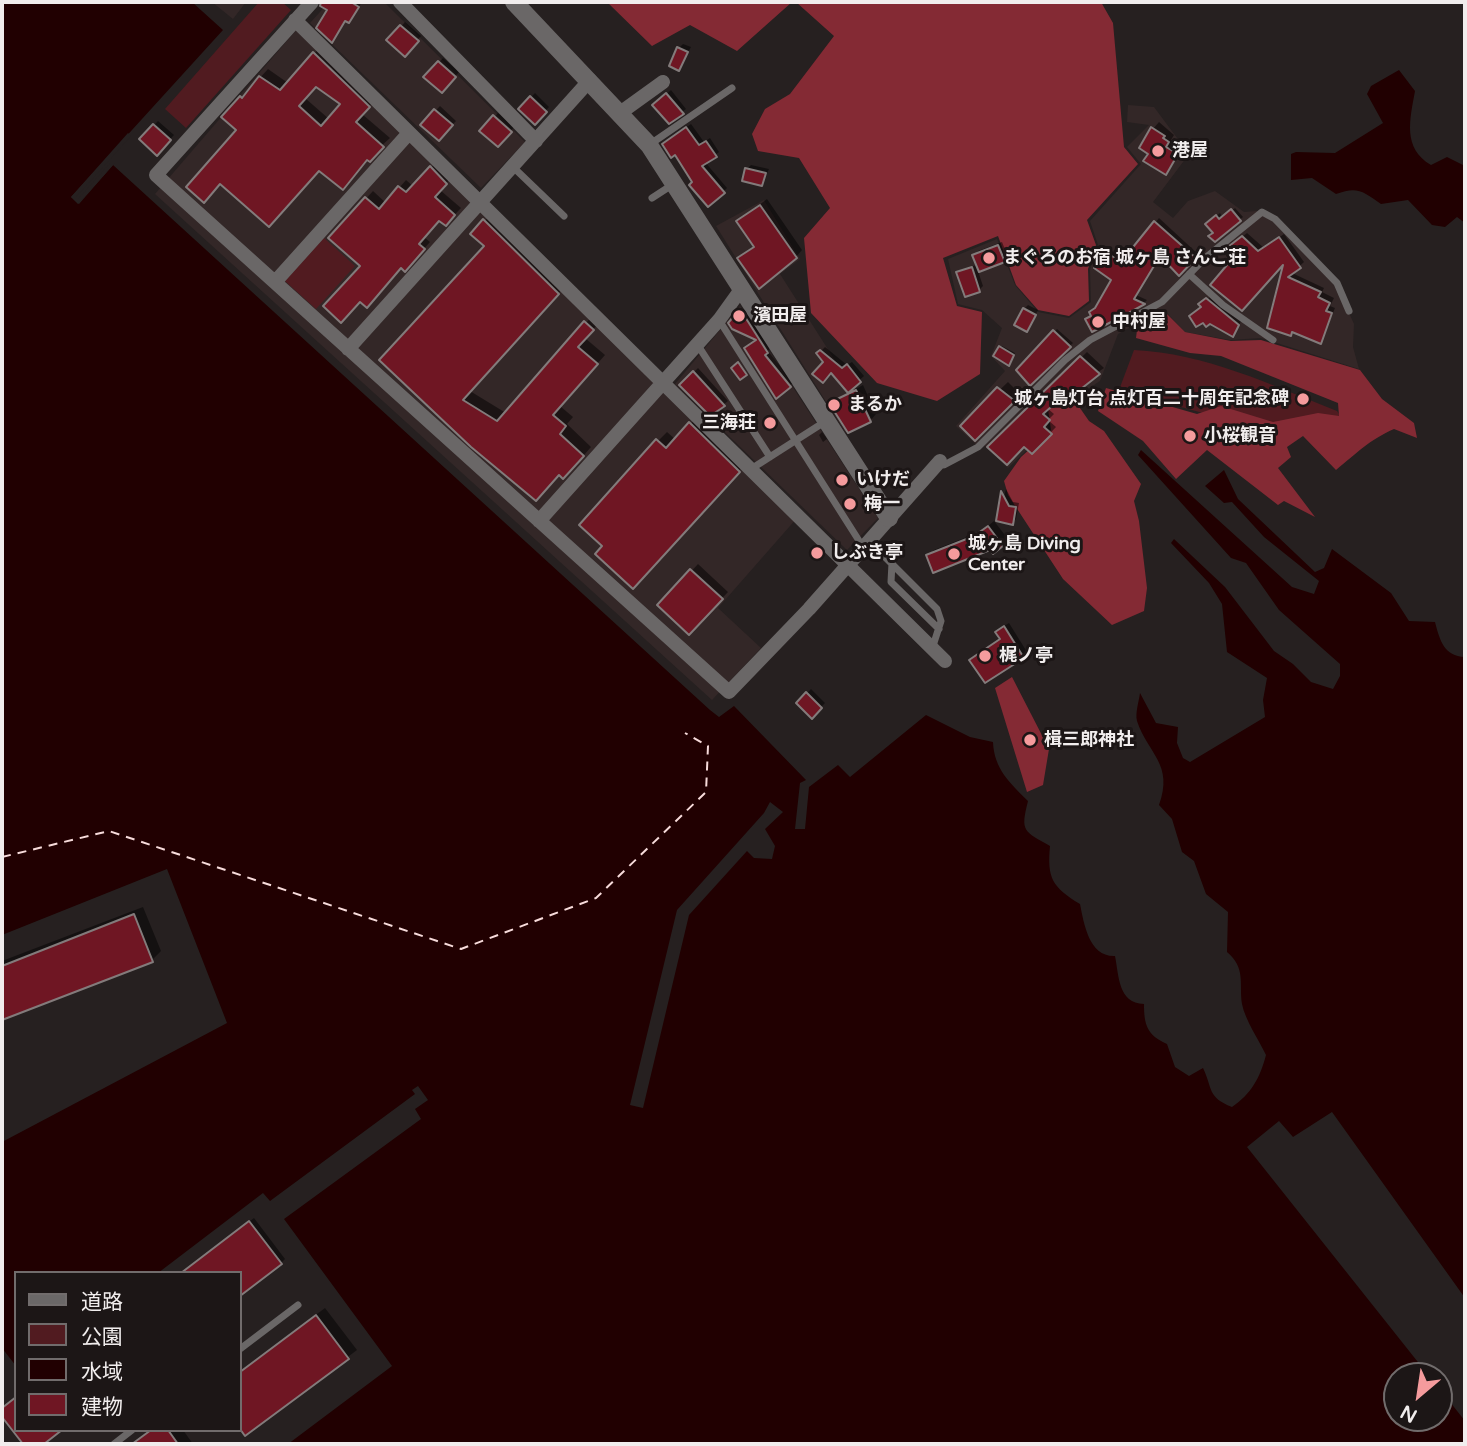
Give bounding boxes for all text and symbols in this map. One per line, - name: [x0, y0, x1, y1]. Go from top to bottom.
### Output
- place label: 港屋: [1172, 140, 1208, 162]
- marker: 港屋: [1150, 143, 1166, 159]
- place label: まぐろのお宿 城ヶ島 さんご荘: [1003, 247, 1246, 269]
- marker: まぐろのお宿 城ヶ島 さんご荘: [981, 250, 997, 266]
- place label: 濱田屋: [753, 305, 807, 327]
- marker: 濱田屋: [731, 308, 747, 324]
- place label: 中村屋: [1112, 311, 1166, 333]
- marker: 中村屋: [1090, 314, 1106, 330]
- place label: 城ヶ島灯台 点灯百二十周年記念碑: [1014, 388, 1289, 410]
- marker: 城ヶ島灯台 点灯百二十周年記念碑: [1295, 391, 1311, 407]
- place label: まるか: [848, 394, 902, 416]
- marker: まるか: [826, 397, 842, 413]
- place label: 三海荘: [702, 412, 756, 434]
- marker: 三海荘: [762, 415, 778, 431]
- place label: 小桜観音: [1204, 425, 1276, 447]
- marker: 小桜観音: [1182, 428, 1198, 444]
- place label: いけだ: [856, 469, 910, 491]
- marker: いけだ: [834, 472, 850, 488]
- place label: 梅一: [864, 493, 900, 515]
- marker: 梅一: [842, 496, 858, 512]
- place label: 城ヶ島 Diving Center: [968, 533, 1081, 576]
- place label: しぶき亭: [831, 542, 903, 564]
- marker: しぶき亭: [809, 545, 825, 561]
- marker: 城ヶ島 Diving Center: [946, 546, 962, 562]
- place label: 梶ノ亭: [999, 645, 1053, 667]
- marker: 梶ノ亭: [977, 648, 993, 664]
- place label: 楫三郎神社: [1044, 729, 1134, 751]
- marker: 楫三郎神社: [1022, 732, 1038, 748]
- legend: [14, 1271, 242, 1432]
- text: 道路: [81, 1290, 123, 1315]
- text: 公園: [81, 1325, 123, 1350]
- text: 水域: [81, 1360, 123, 1385]
- north arrow: [1383, 1362, 1453, 1432]
- text: 建物: [81, 1395, 123, 1420]
- text: N: [1397, 1400, 1421, 1427]

